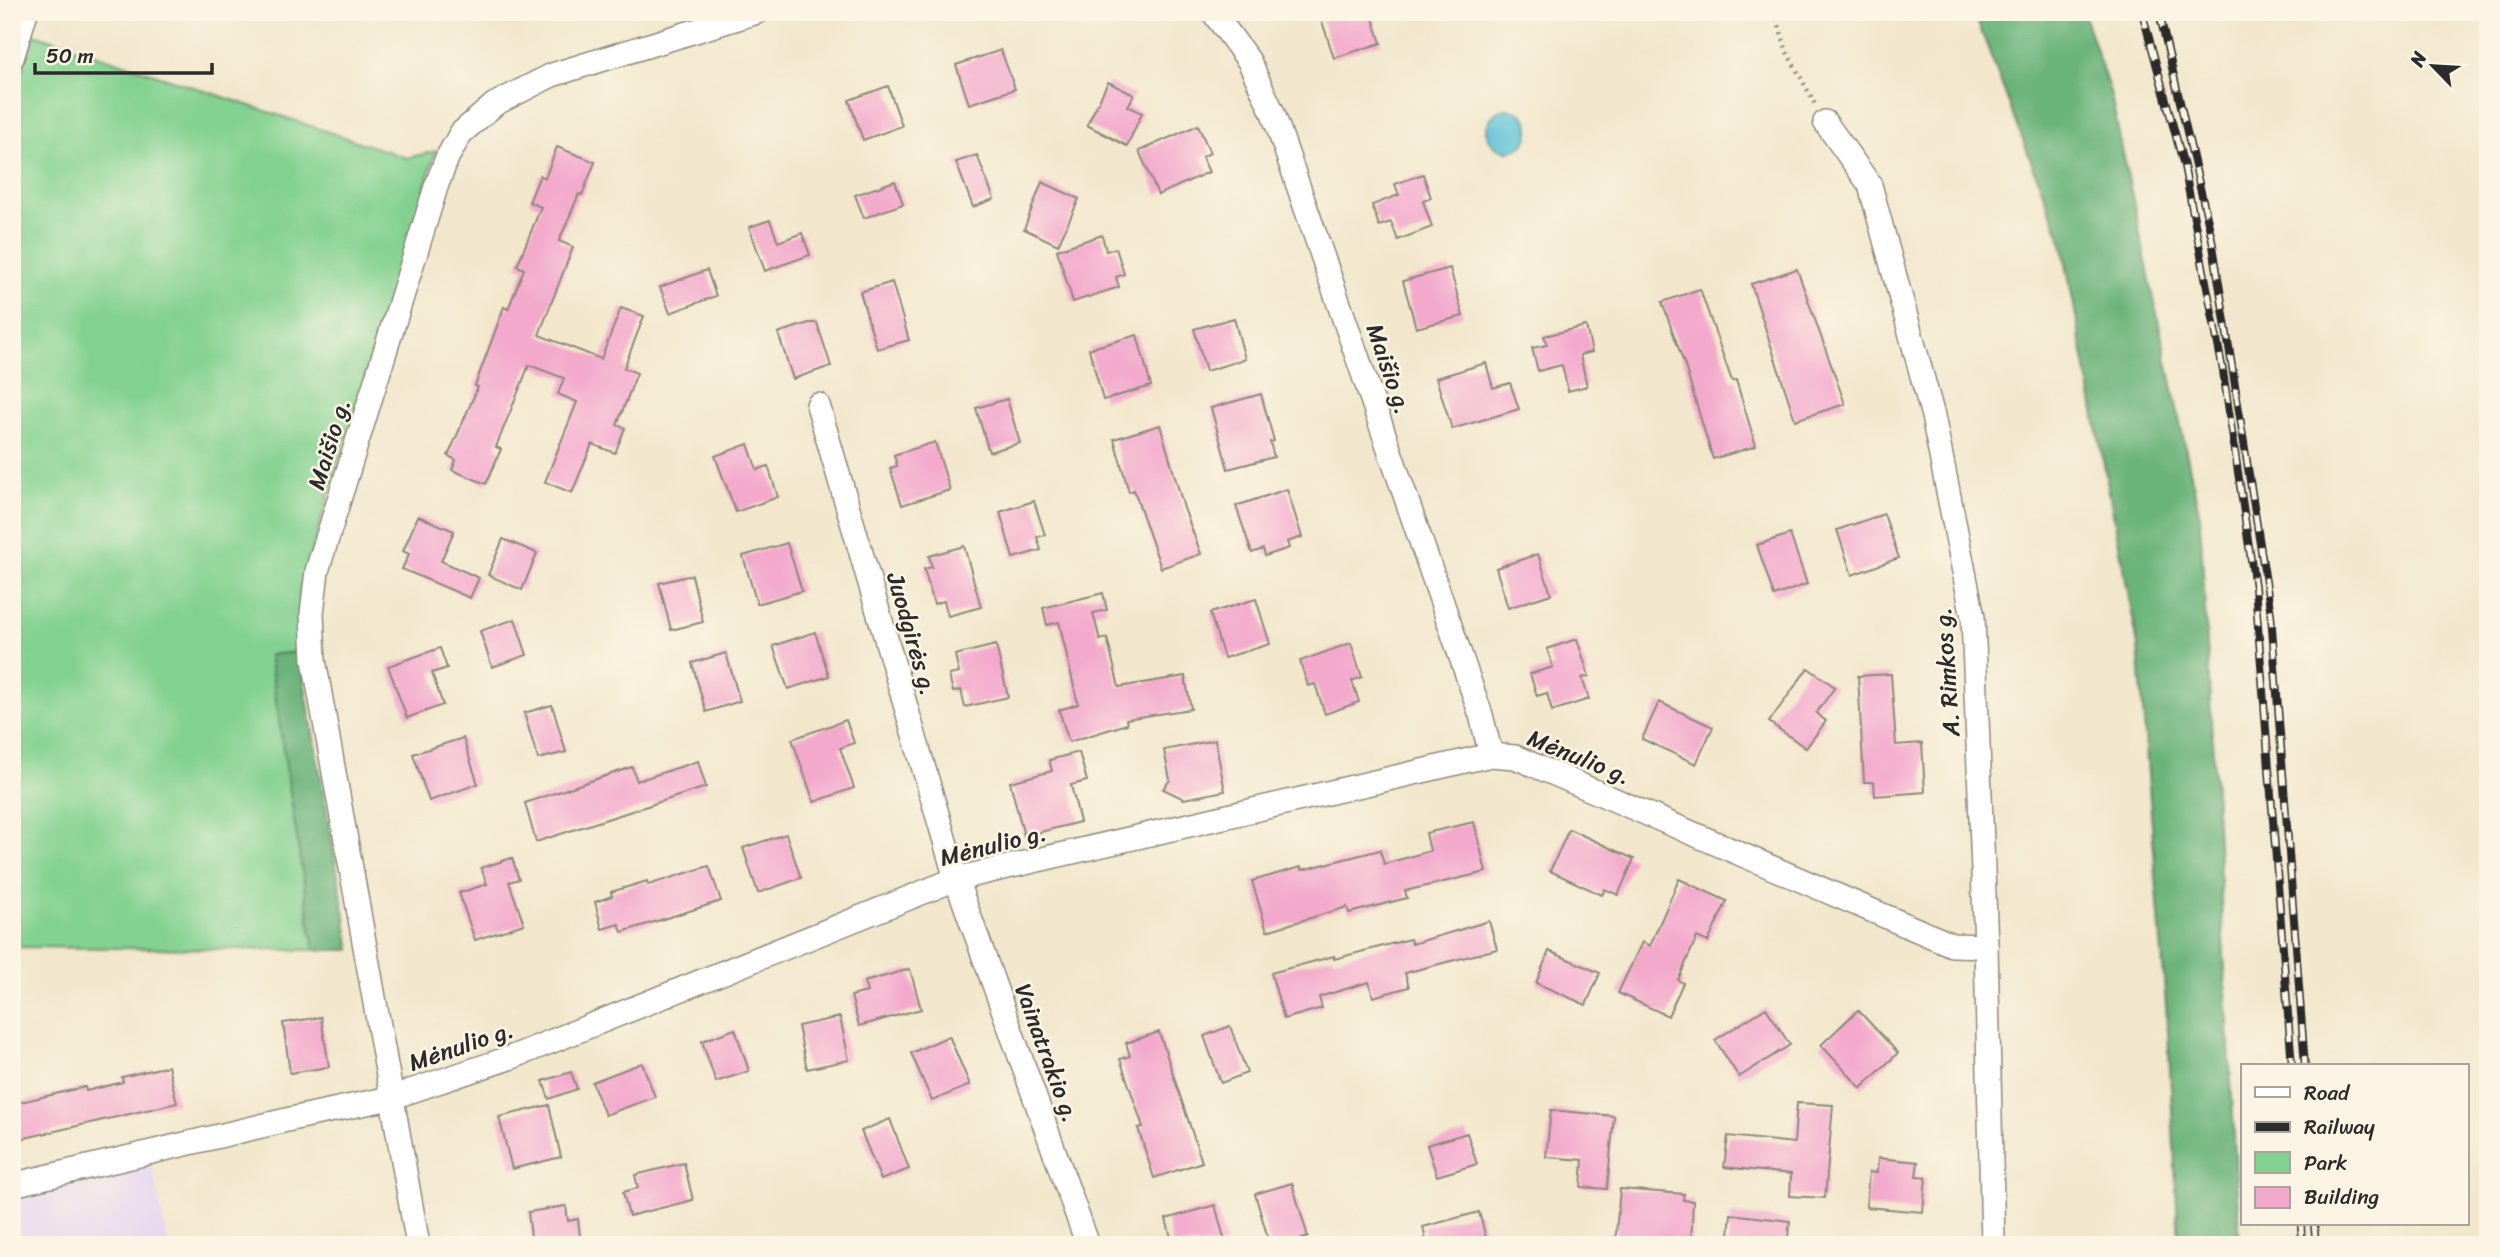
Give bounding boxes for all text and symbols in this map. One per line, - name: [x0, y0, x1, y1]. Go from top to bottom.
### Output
- scale bar: [35, 32, 212, 76]
- north arrow: [2398, 32, 2468, 102]
- text: 50 m: [46, 37, 94, 75]
- text: N: [2400, 45, 2436, 73]
- street label: Maišio g.: [1354, 318, 1424, 420]
- street label: Maišio g.: [295, 393, 363, 495]
- street label: Juodgirės g.: [874, 566, 950, 701]
- street label: A. Rimkos g.: [1922, 606, 1973, 739]
- street label: Mėnulio g.: [1521, 717, 1637, 797]
- street label: Mėnulio g.: [935, 811, 1051, 879]
- street label: Vainatrakio g.: [1002, 977, 1092, 1129]
- street label: Mėnulio g.: [403, 1008, 519, 1084]
- legend: [2241, 1064, 2468, 1226]
- text: Road: [2304, 1074, 2351, 1112]
- text: Railway: [2304, 1108, 2375, 1146]
- text: Park: [2304, 1144, 2347, 1182]
- text: Building: [2304, 1178, 2380, 1216]

